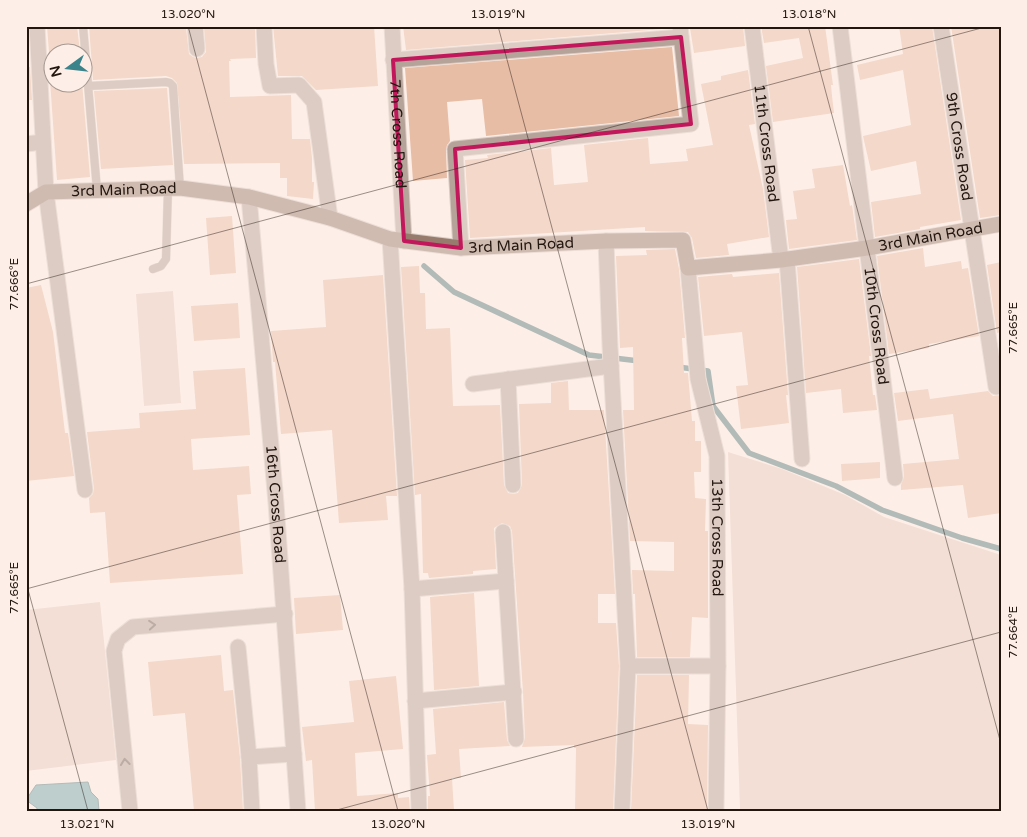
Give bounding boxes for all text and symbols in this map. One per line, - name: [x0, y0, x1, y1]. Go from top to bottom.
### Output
- text: 13.020°N: [161, 7, 215, 21]
- text: 13.019°N: [471, 7, 525, 21]
- text: 13.018°N: [782, 7, 836, 21]
- north arrow: [42, 42, 92, 92]
- text: N: [46, 64, 66, 79]
- street label: 7th Cross Road: [386, 79, 410, 189]
- street label: 11th Cross Road: [750, 83, 783, 203]
- street label: 9th Cross Road: [942, 91, 976, 202]
- street label: 3rd Main Road: [71, 179, 177, 200]
- street label: 3rd Main Road: [877, 218, 984, 255]
- street label: 3rd Main Road: [468, 234, 574, 257]
- text: 77.666°E: [7, 258, 21, 310]
- street label: 10th Cross Road: [860, 266, 893, 386]
- text: 77.665°E: [1006, 302, 1020, 354]
- street label: 16th Cross Road: [262, 444, 289, 564]
- street label: 13th Cross Road: [708, 478, 727, 597]
- text: 77.665°E: [7, 562, 21, 614]
- text: 77.664°E: [1006, 605, 1020, 658]
- one-way arrow: [148, 620, 156, 631]
- one-way arrow: [120, 758, 131, 766]
- text: 13.021°N: [60, 817, 114, 831]
- text: 13.020°N: [371, 817, 425, 831]
- text: 13.019°N: [681, 817, 735, 831]

